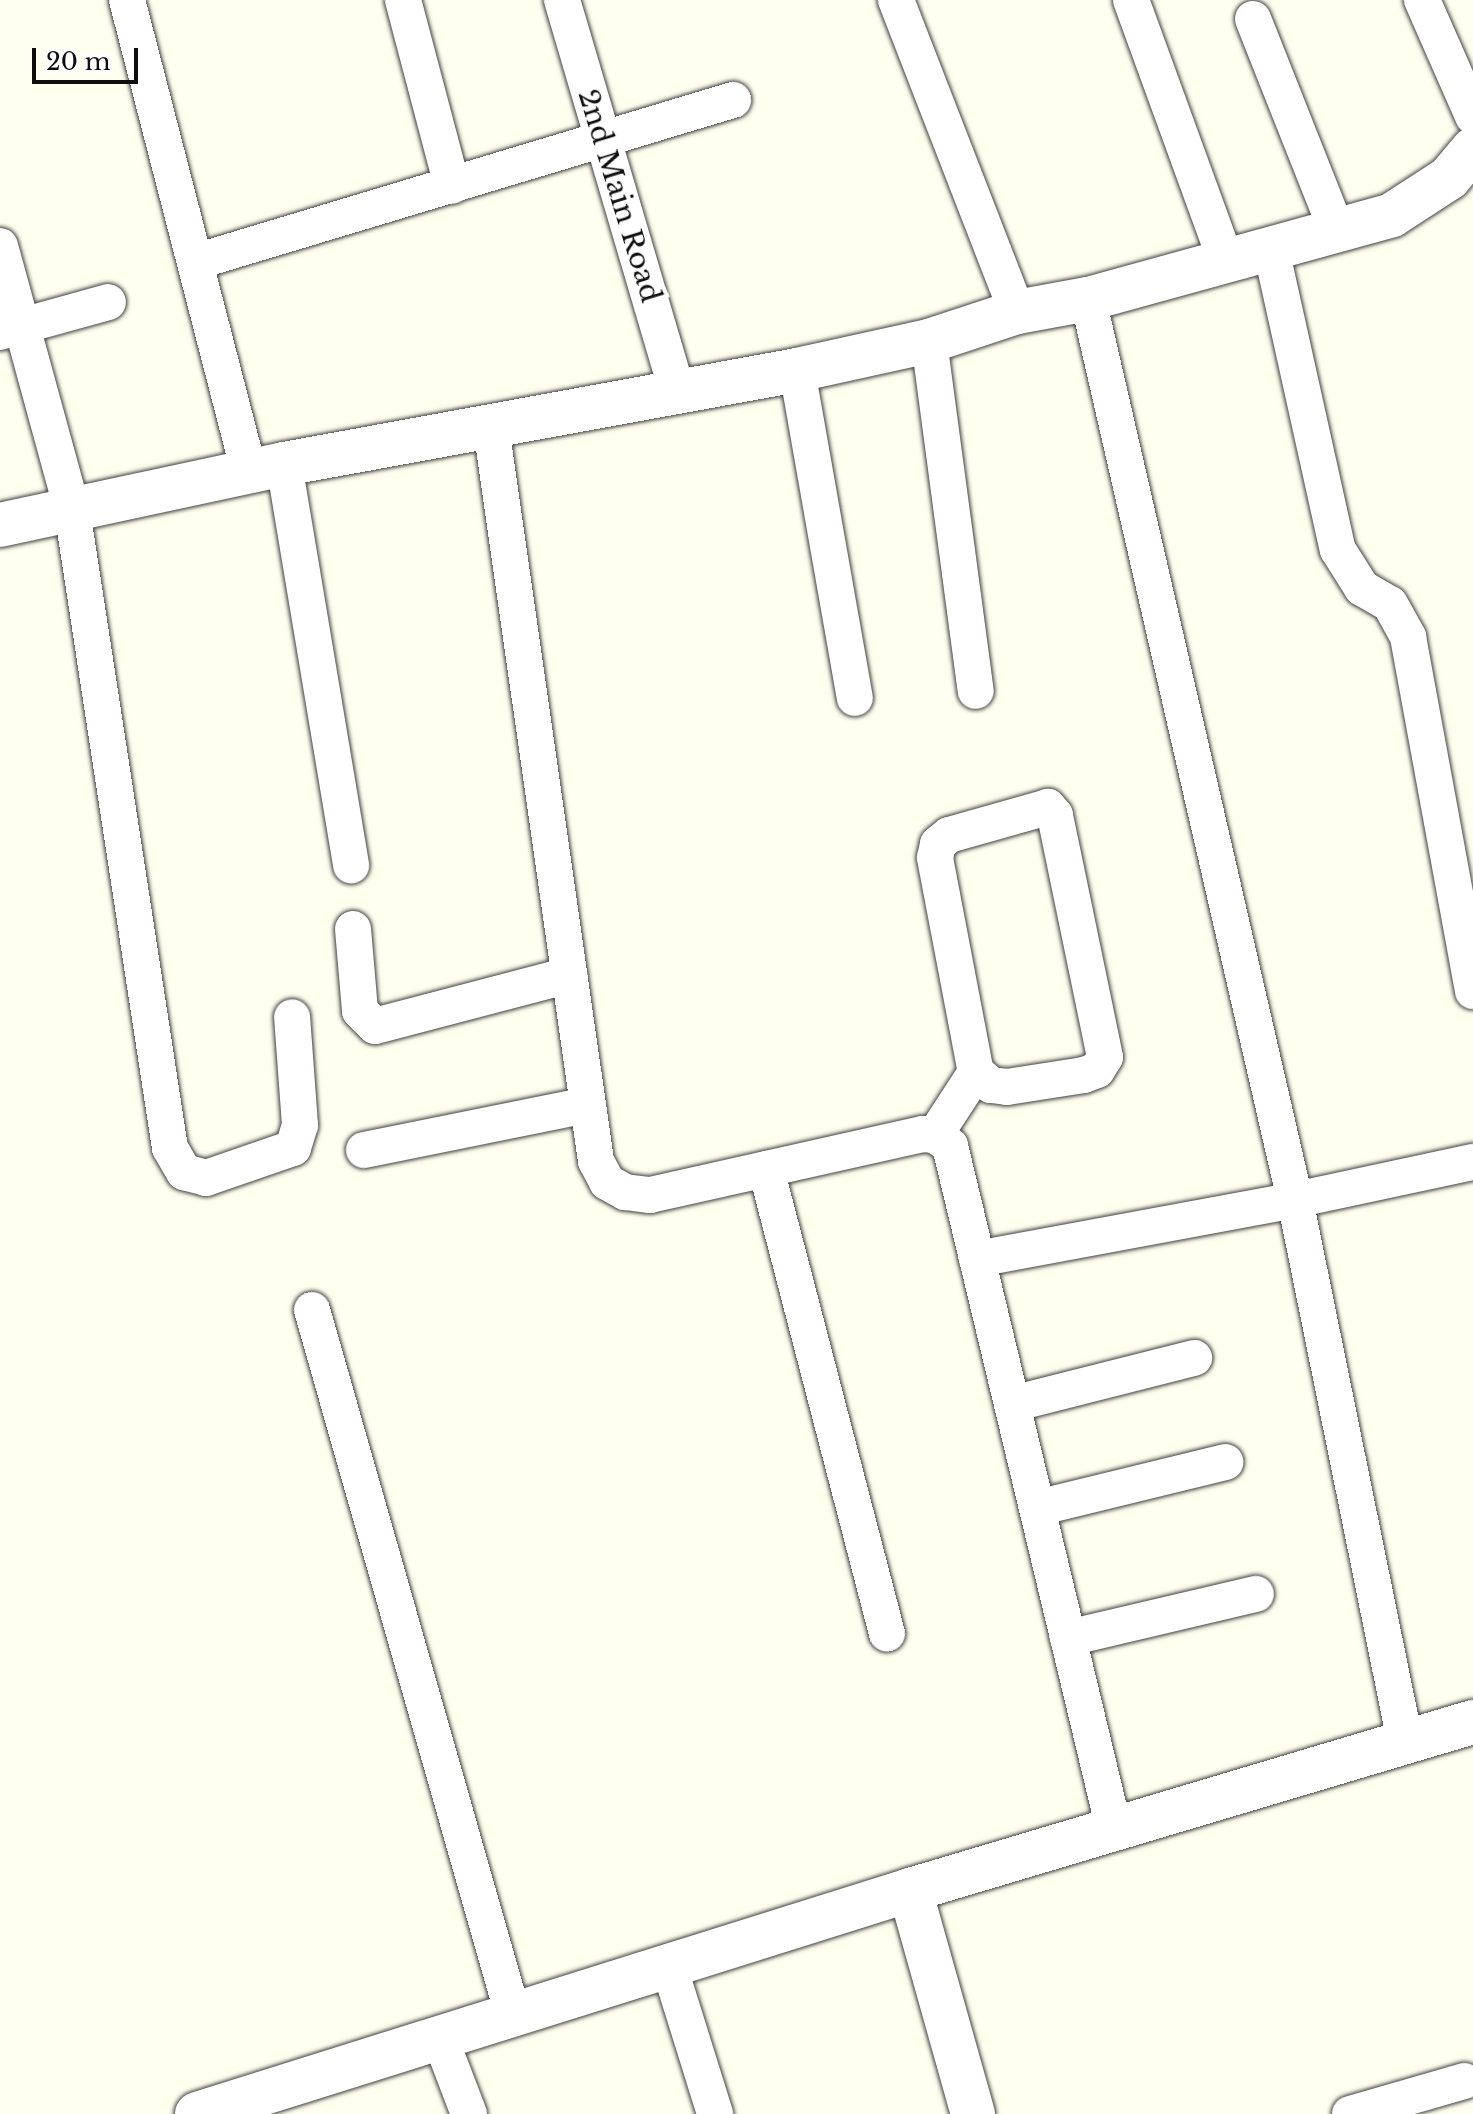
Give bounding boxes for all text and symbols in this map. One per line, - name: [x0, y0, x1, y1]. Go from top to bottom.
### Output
- scale bar: [36, 32, 142, 82]
- text: 20 m: [46, 47, 111, 76]
- street label: 2nd Main Road: [571, 85, 667, 307]

